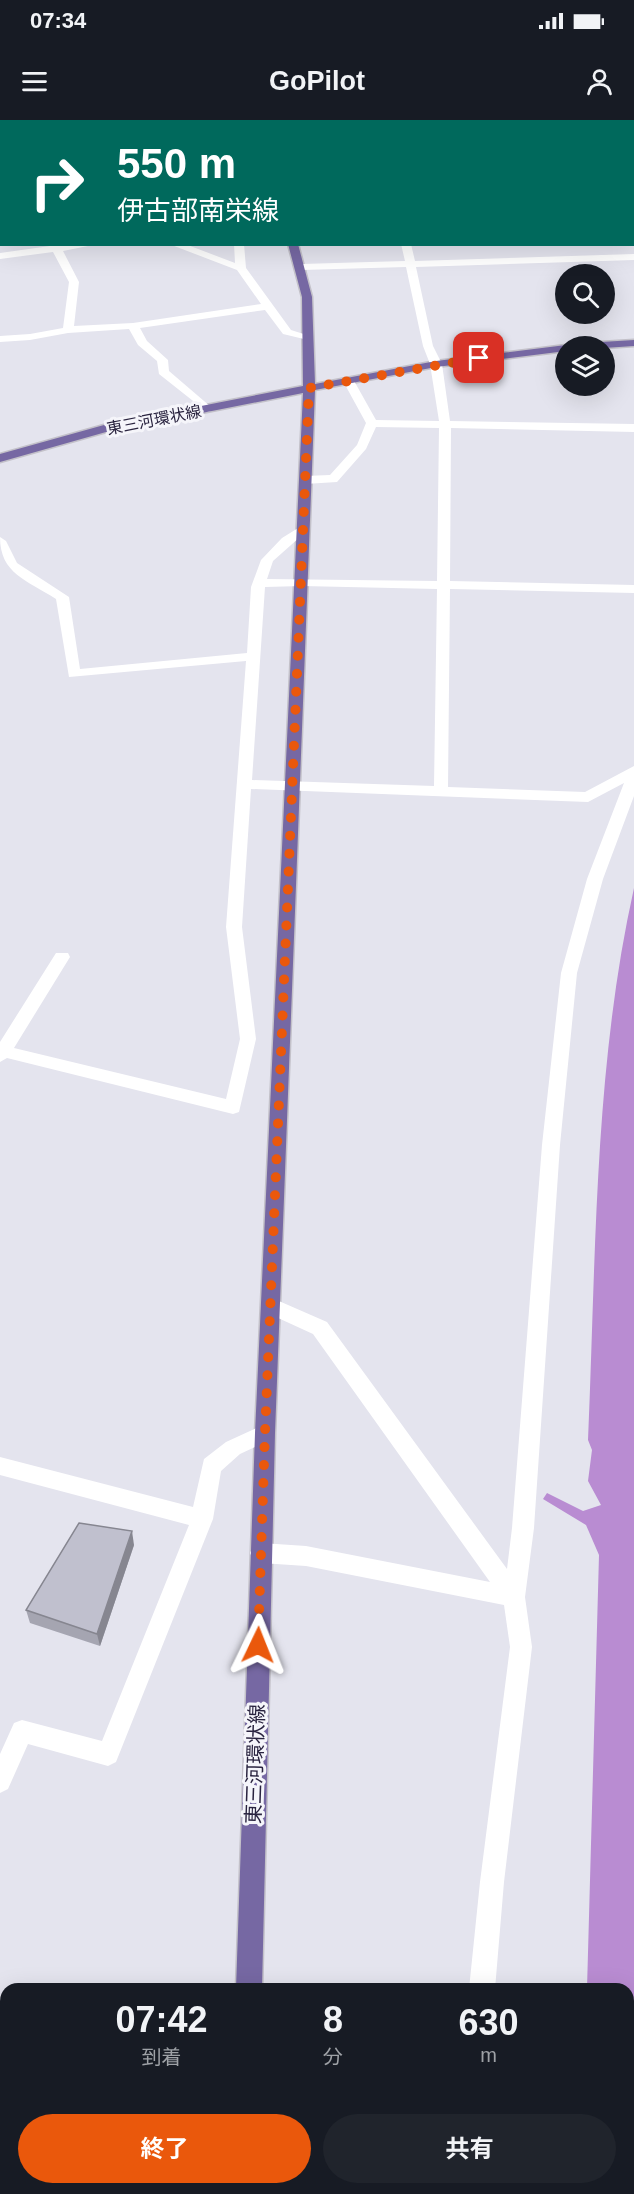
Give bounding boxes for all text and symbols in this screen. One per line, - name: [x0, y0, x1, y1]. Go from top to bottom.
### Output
- text: 07:34: [30, 8, 86, 33]
- icon: menu: [18, 65, 51, 98]
- icon: person: [583, 65, 616, 98]
- text: GoPilot: [269, 66, 365, 96]
- text: 550 m: [117, 140, 236, 187]
- icon: right: [18, 144, 96, 222]
- text: 伊古部南栄線: [117, 196, 279, 226]
- map controls: [555, 264, 615, 396]
- button: search: [555, 264, 615, 324]
- pin: [453, 332, 504, 383]
- button: layers: [555, 336, 615, 396]
- icon: arrive: [462, 341, 495, 374]
- street label: 東三河環状線: [105, 402, 203, 438]
- position arrow: [226, 1613, 290, 1677]
- street label: 東三河環状線: [242, 1704, 268, 1824]
- text: 07:42: [115, 1999, 208, 2040]
- text: 8: [323, 1999, 343, 2040]
- text: 630: [458, 2002, 519, 2043]
- text: m: [480, 2044, 497, 2066]
- text: 到着: [141, 2046, 181, 2068]
- text: 分: [323, 2046, 343, 2068]
- button: 終了: [18, 2114, 311, 2183]
- button: 共有: [323, 2114, 616, 2183]

